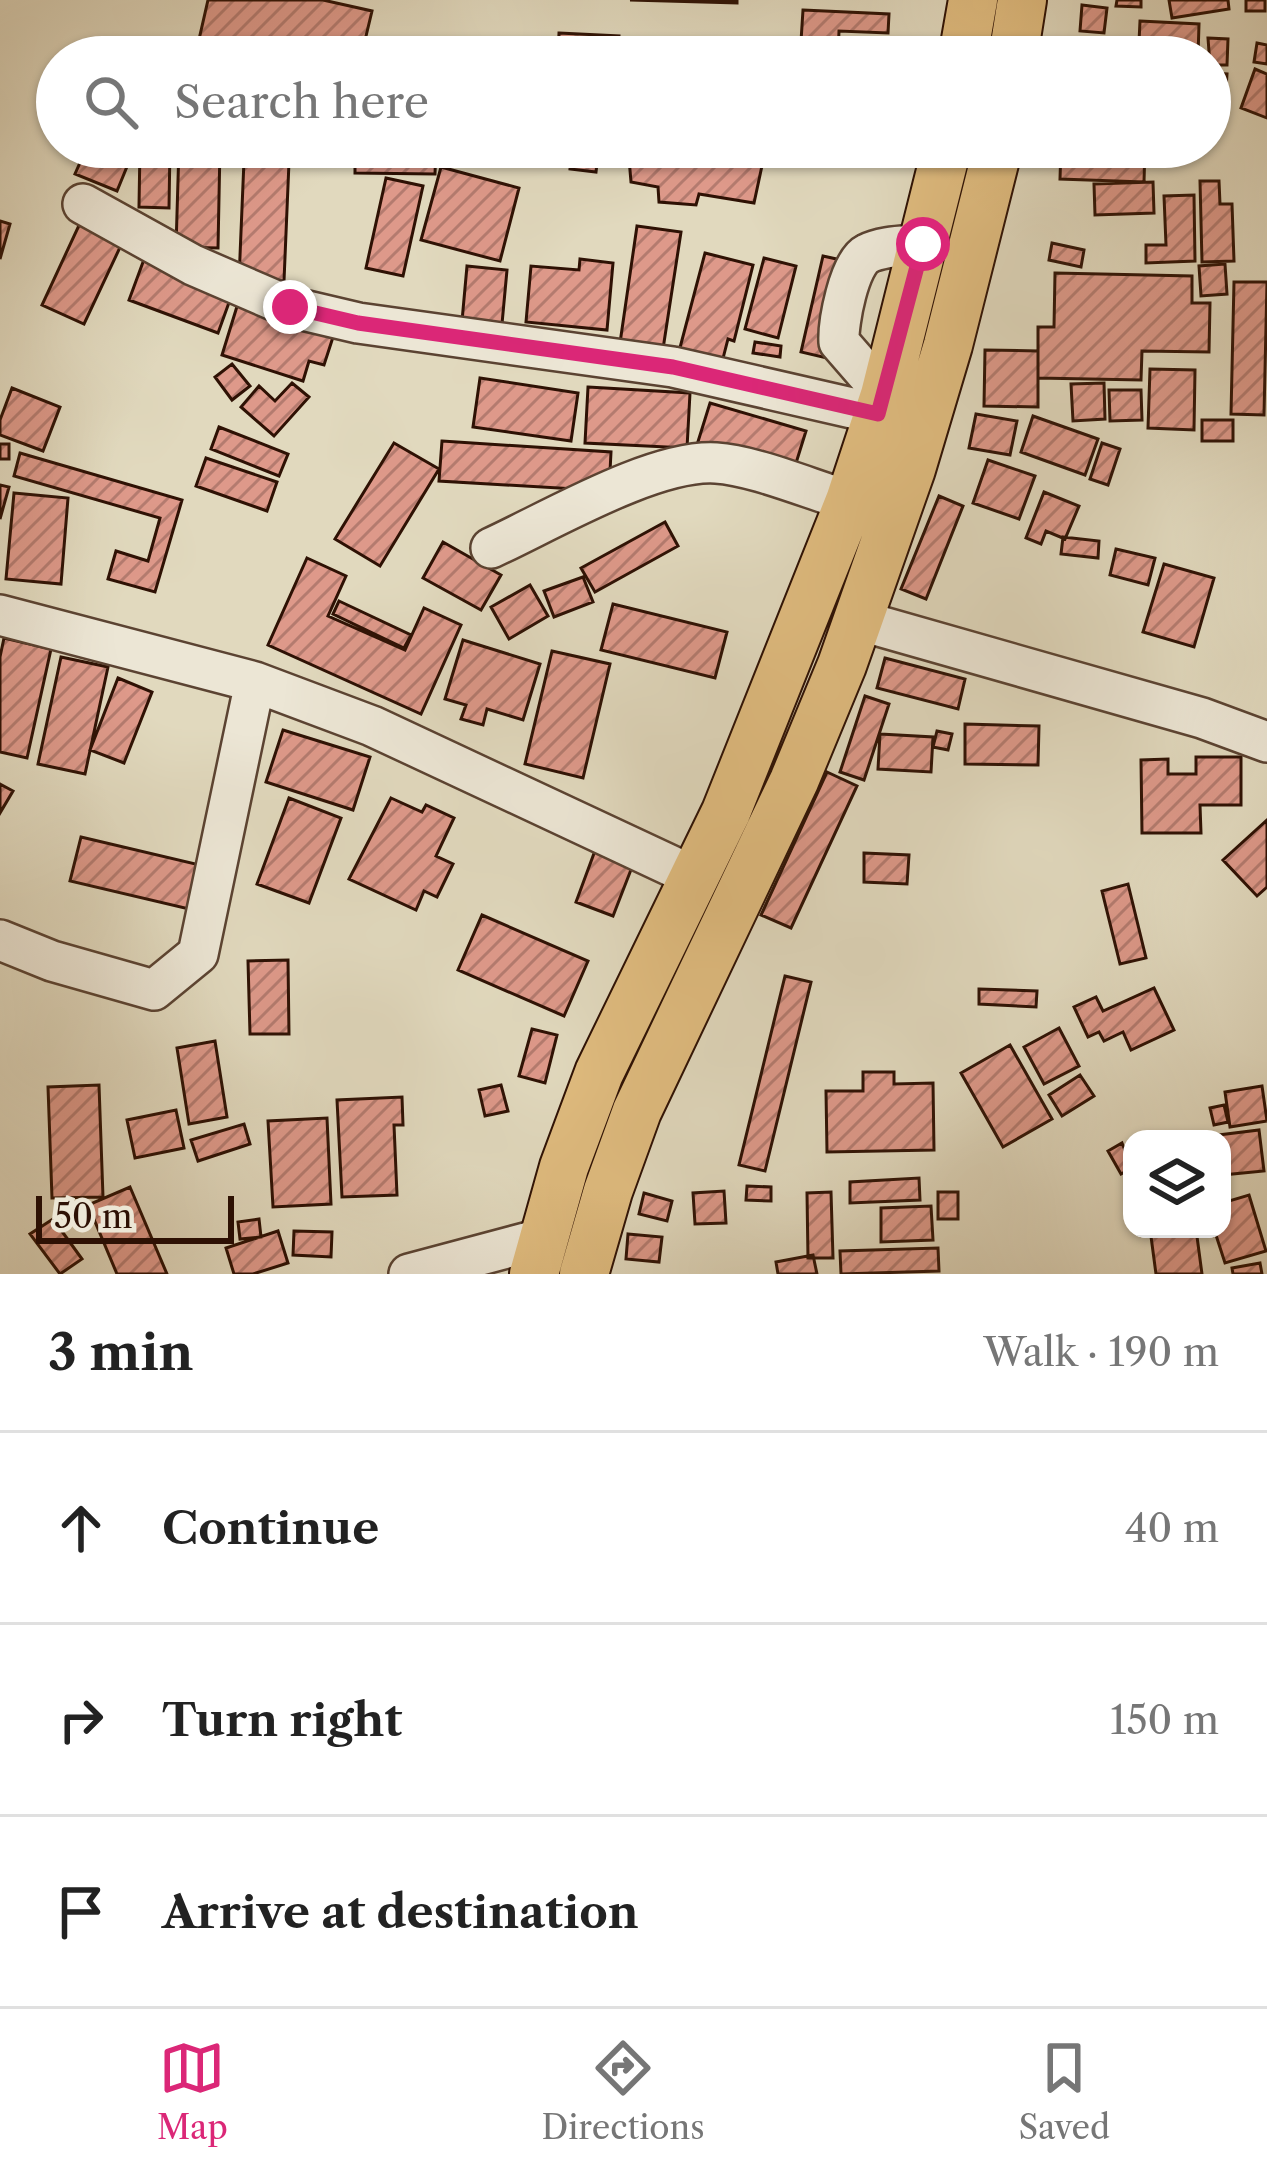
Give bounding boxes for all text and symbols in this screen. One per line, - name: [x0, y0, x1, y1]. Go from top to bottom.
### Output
- search box: [36, 36, 1231, 168]
- icon: search: [78, 69, 144, 135]
- text: Search here: [174, 74, 429, 130]
- route start: [896, 217, 950, 271]
- route end: [263, 280, 317, 334]
- map controls: [1123, 1130, 1231, 1238]
- button: layers: [1123, 1130, 1231, 1238]
- scale bar: [36, 1190, 234, 1243]
- text: 50 m: [54, 1196, 132, 1237]
- text: 3 min: [48, 1321, 194, 1383]
- text: Walk · 190 m: [983, 1328, 1219, 1376]
- icon: ahead: [48, 1495, 114, 1561]
- text: Continue: [162, 1500, 379, 1556]
- text: 40 m: [1125, 1504, 1219, 1552]
- icon: right: [48, 1687, 114, 1753]
- text: Turn right: [162, 1692, 402, 1748]
- text: 150 m: [1110, 1696, 1219, 1744]
- icon: arrive: [48, 1879, 114, 1945]
- text: Arrive at destination: [162, 1884, 639, 1940]
- tab: Map: [157, 2035, 228, 2148]
- tab: Directions: [542, 2035, 705, 2148]
- tab: Saved: [1018, 2035, 1110, 2148]

